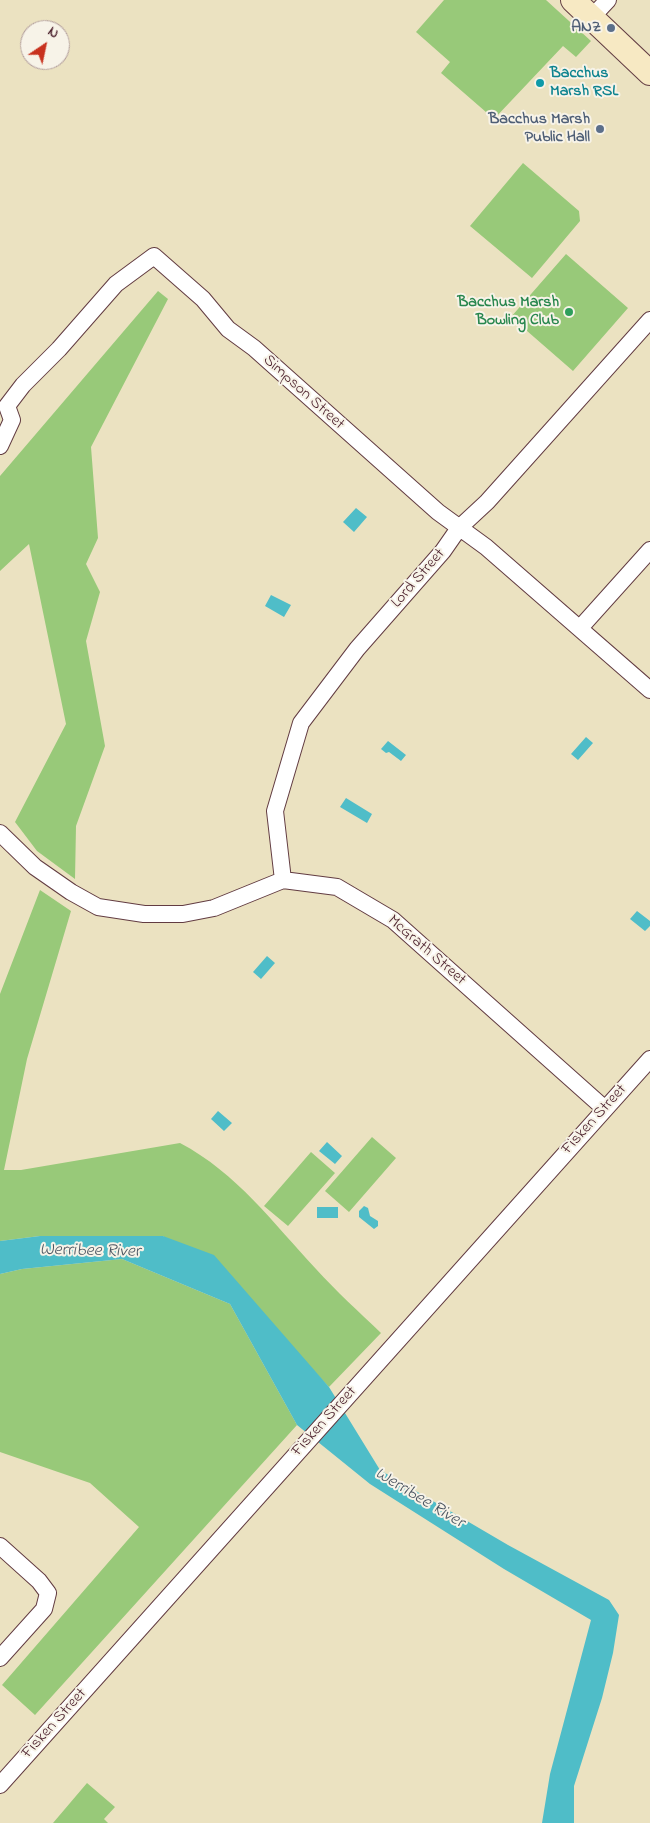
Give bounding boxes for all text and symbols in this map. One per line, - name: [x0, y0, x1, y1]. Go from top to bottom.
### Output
- place label: ANZ: [571, 18, 601, 38]
- north arrow: [20, 20, 70, 70]
- text: N: [43, 22, 63, 44]
- marker: ANZ: [605, 22, 617, 34]
- place label: Bacchus Marsh RSL: [550, 64, 618, 102]
- marker: Bacchus Marsh RSL: [534, 77, 546, 89]
- place label: Bacchus Marsh Public Hall: [488, 110, 590, 148]
- marker: Bacchus Marsh Public Hall: [594, 123, 606, 135]
- place label: Bacchus Marsh Bowling Club: [457, 293, 559, 331]
- marker: Bacchus Marsh Bowling Club: [563, 306, 575, 318]
- street label: Simpson Street: [258, 351, 348, 435]
- street label: Lord Street: [388, 545, 450, 613]
- street label: McGrath Street: [383, 912, 469, 990]
- street label: Fisken Street: [558, 1081, 632, 1159]
- water label: Werribee River: [39, 1240, 141, 1264]
- street label: Fisken Street: [288, 1383, 362, 1461]
- water label: Werribee River: [370, 1464, 468, 1534]
- street label: Fisken Street: [18, 1685, 92, 1763]

